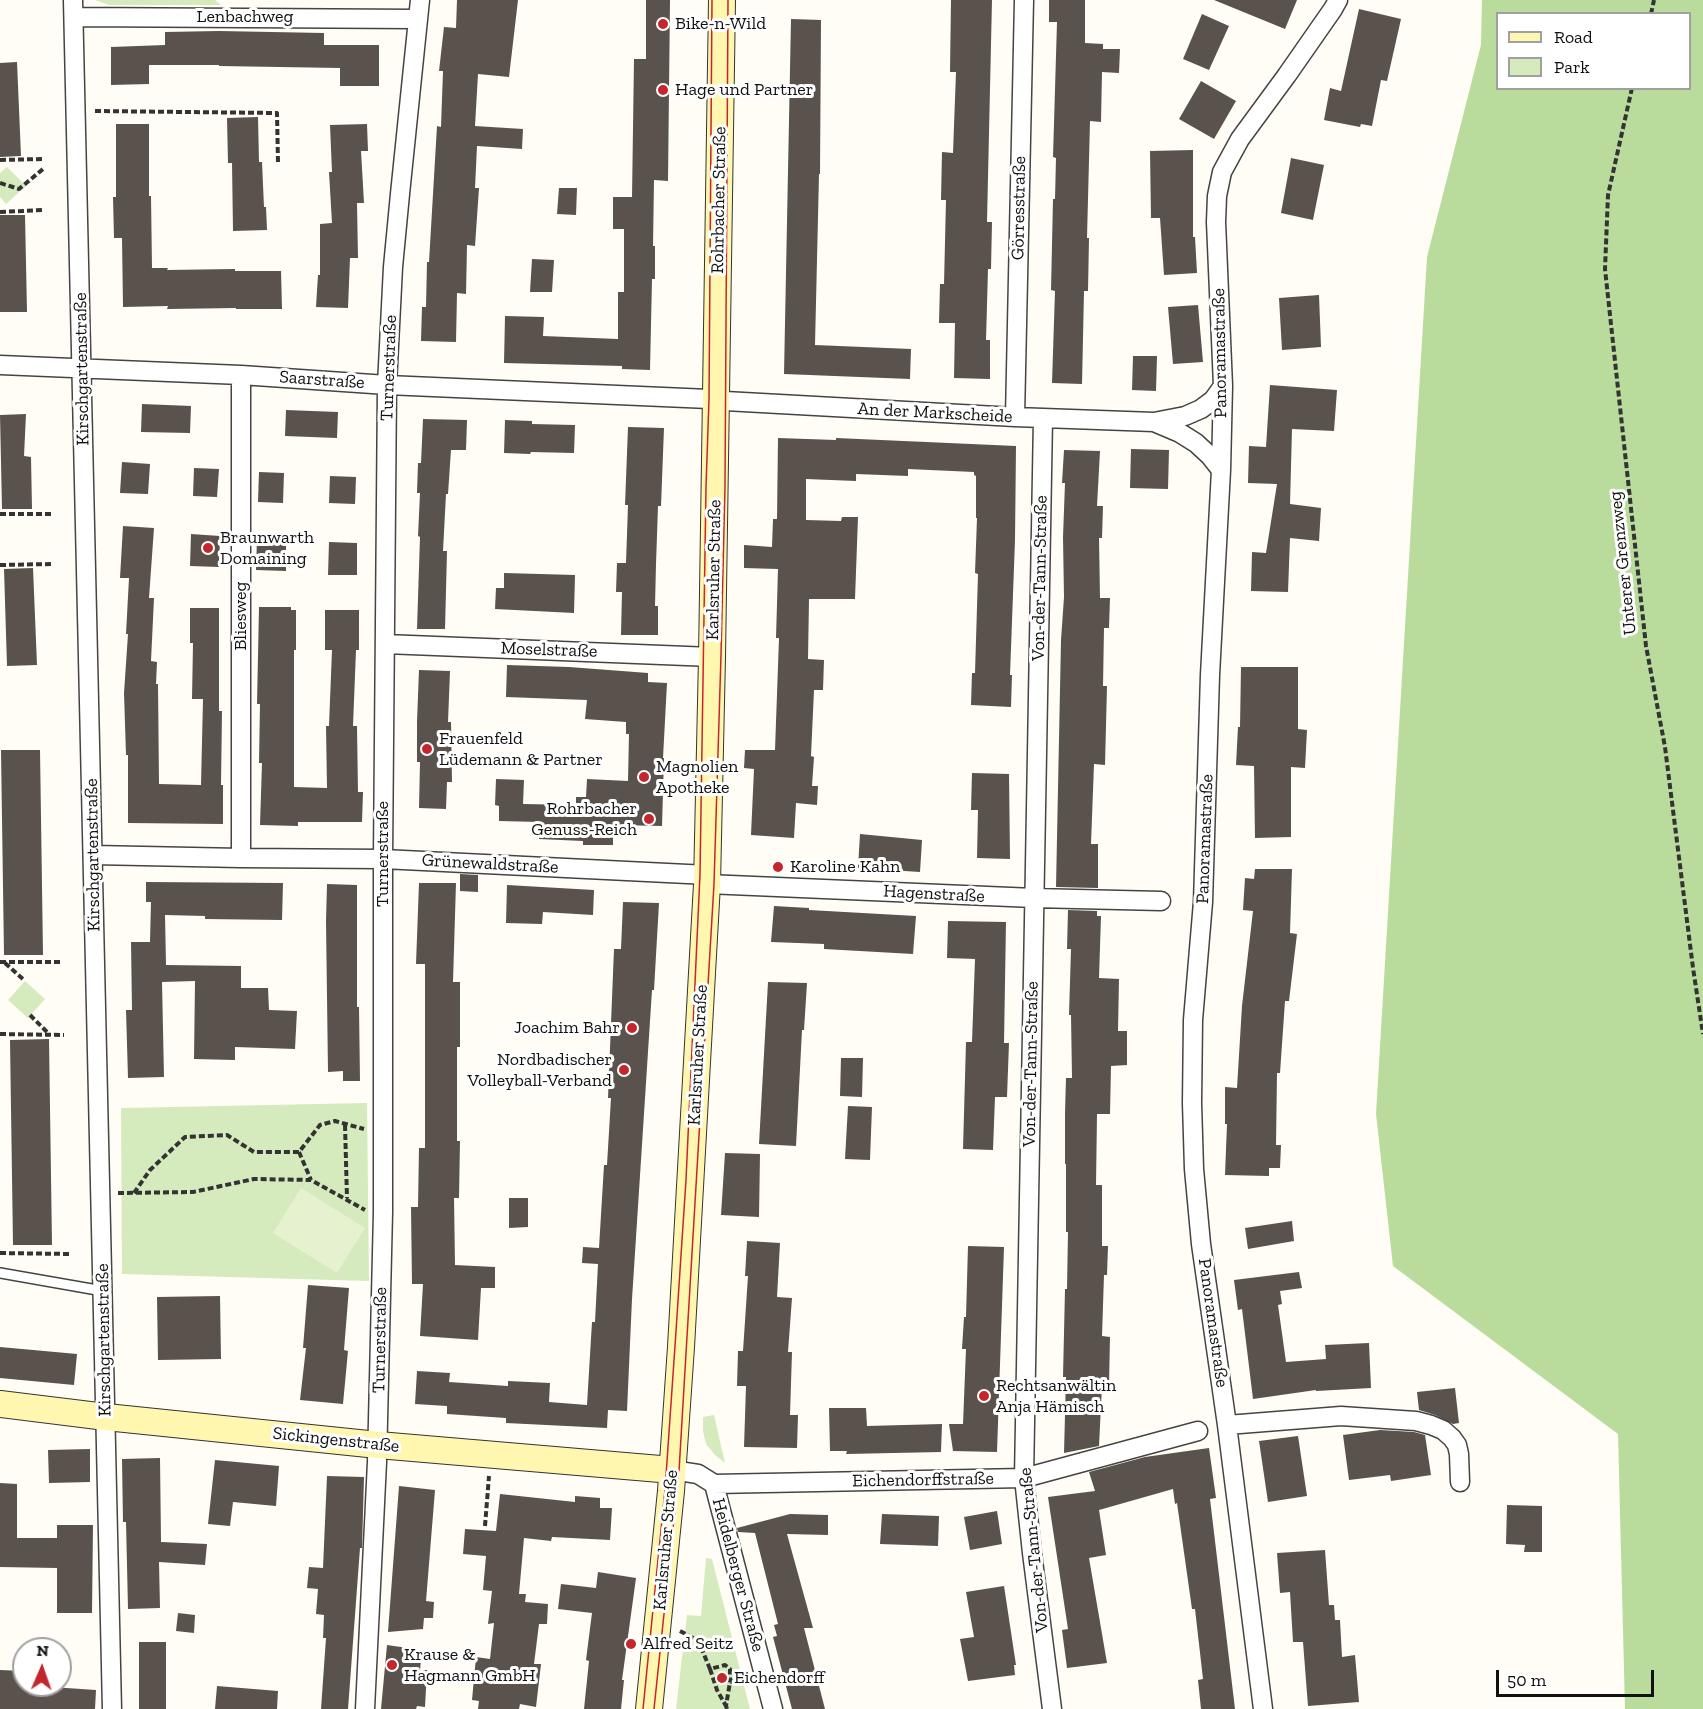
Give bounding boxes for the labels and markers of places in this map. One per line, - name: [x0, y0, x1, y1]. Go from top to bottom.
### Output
- place label: Bike-n-Wild: [675, 13, 766, 35]
- marker: Bike-n-Wild: [656, 17, 670, 31]
- place label: Hage und Partner: [675, 79, 813, 101]
- marker: Hage und Partner: [656, 83, 670, 97]
- place label: Braunwarth Domaining: [220, 527, 314, 570]
- marker: Braunwarth Domaining: [201, 541, 215, 555]
- place label: Frauenfeld Lüdemann & Partner: [439, 728, 603, 771]
- marker: Frauenfeld Lüdemann & Partner: [420, 742, 434, 756]
- place label: Magnolien Apotheke: [656, 756, 738, 798]
- marker: Magnolien Apotheke: [637, 770, 651, 784]
- place label: Rohrbacher Genuss-Reich: [531, 798, 637, 840]
- marker: Rohrbacher Genuss-Reich: [642, 812, 656, 826]
- place label: Karoline Kahn: [790, 856, 900, 878]
- marker: Karoline Kahn: [771, 860, 785, 874]
- place label: Joachim Bahr: [514, 1017, 620, 1039]
- marker: Joachim Bahr: [625, 1021, 639, 1035]
- place label: Nordbadischer Volleyball-Verband: [468, 1049, 612, 1092]
- marker: Nordbadischer Volleyball-Verband: [617, 1063, 631, 1077]
- place label: Rechtsanwältin Anja Hämisch: [996, 1375, 1116, 1418]
- marker: Rechtsanwältin Anja Hämisch: [977, 1389, 991, 1403]
- place label: Alfred Seitz: [643, 1633, 733, 1655]
- marker: Alfred Seitz: [624, 1637, 638, 1651]
- place label: Krause & Hagmann GmbH: [404, 1644, 536, 1686]
- marker: Krause & Hagmann GmbH: [385, 1658, 399, 1672]
- place label: Eichendorff: [734, 1667, 825, 1689]
- marker: Eichendorff: [715, 1671, 729, 1685]

